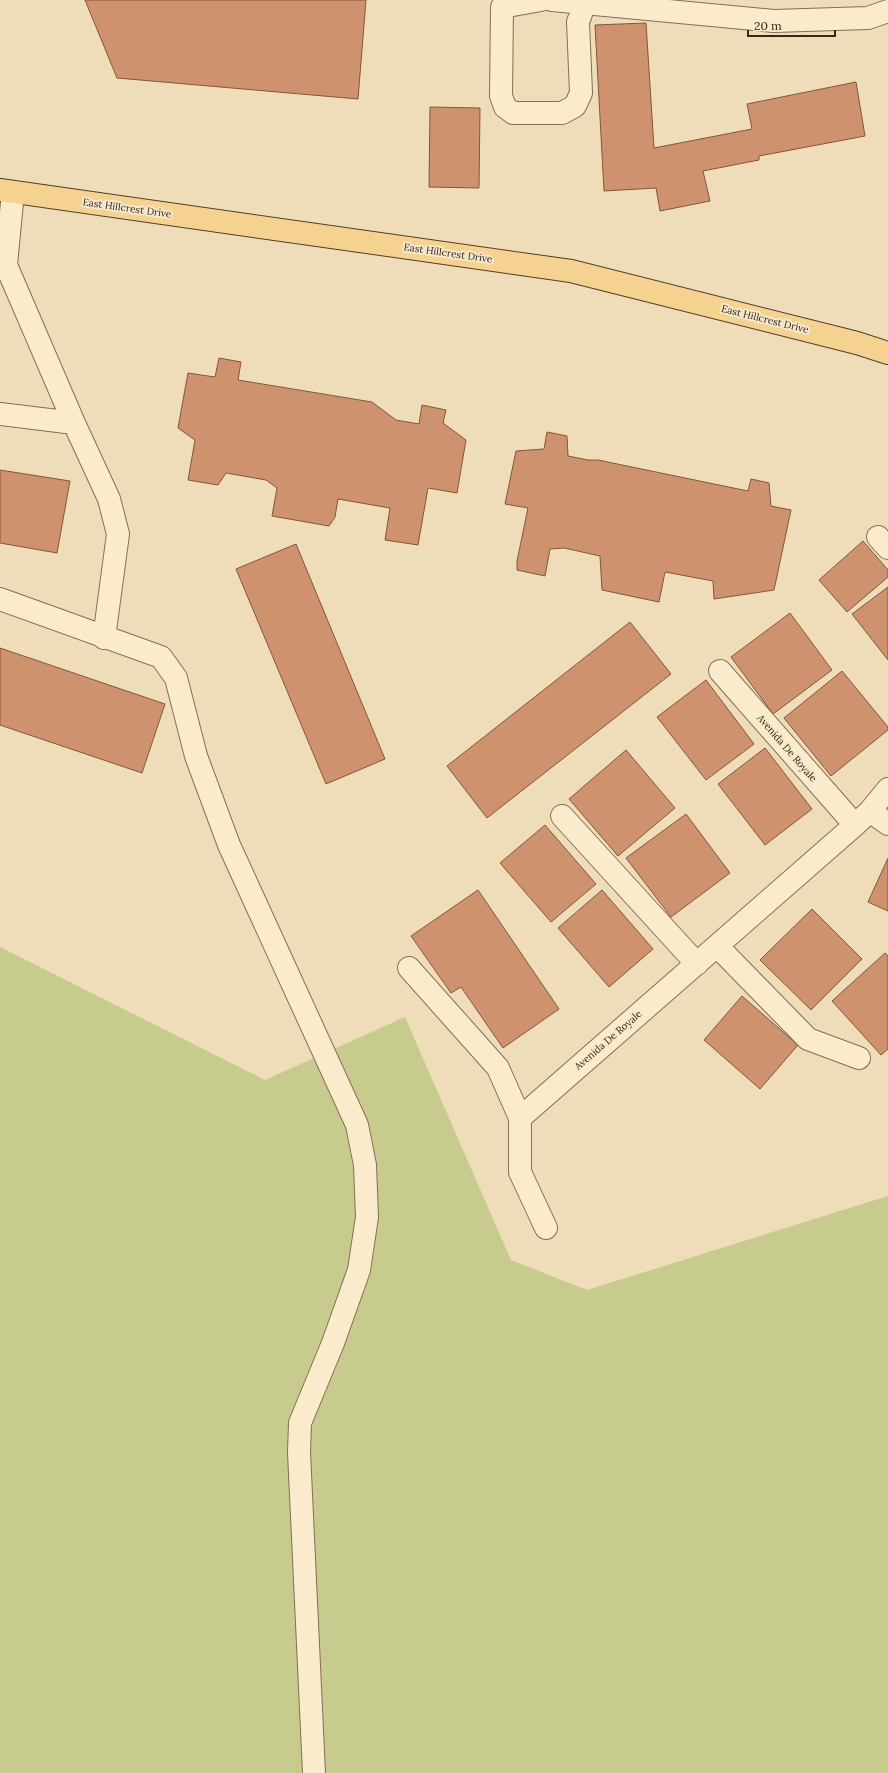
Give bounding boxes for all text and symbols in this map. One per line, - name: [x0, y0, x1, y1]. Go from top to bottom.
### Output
- scale bar: [748, 12, 835, 38]
- text: 20 m: [754, 18, 782, 33]
- street label: East Hillcrest Drive: [82, 195, 173, 221]
- street label: East Hillcrest Drive: [403, 240, 494, 266]
- street label: East Hillcrest Drive: [720, 302, 811, 336]
- street label: Avenida De Royale: [753, 711, 820, 785]
- street label: Avenida De Royale: [571, 1007, 645, 1074]

